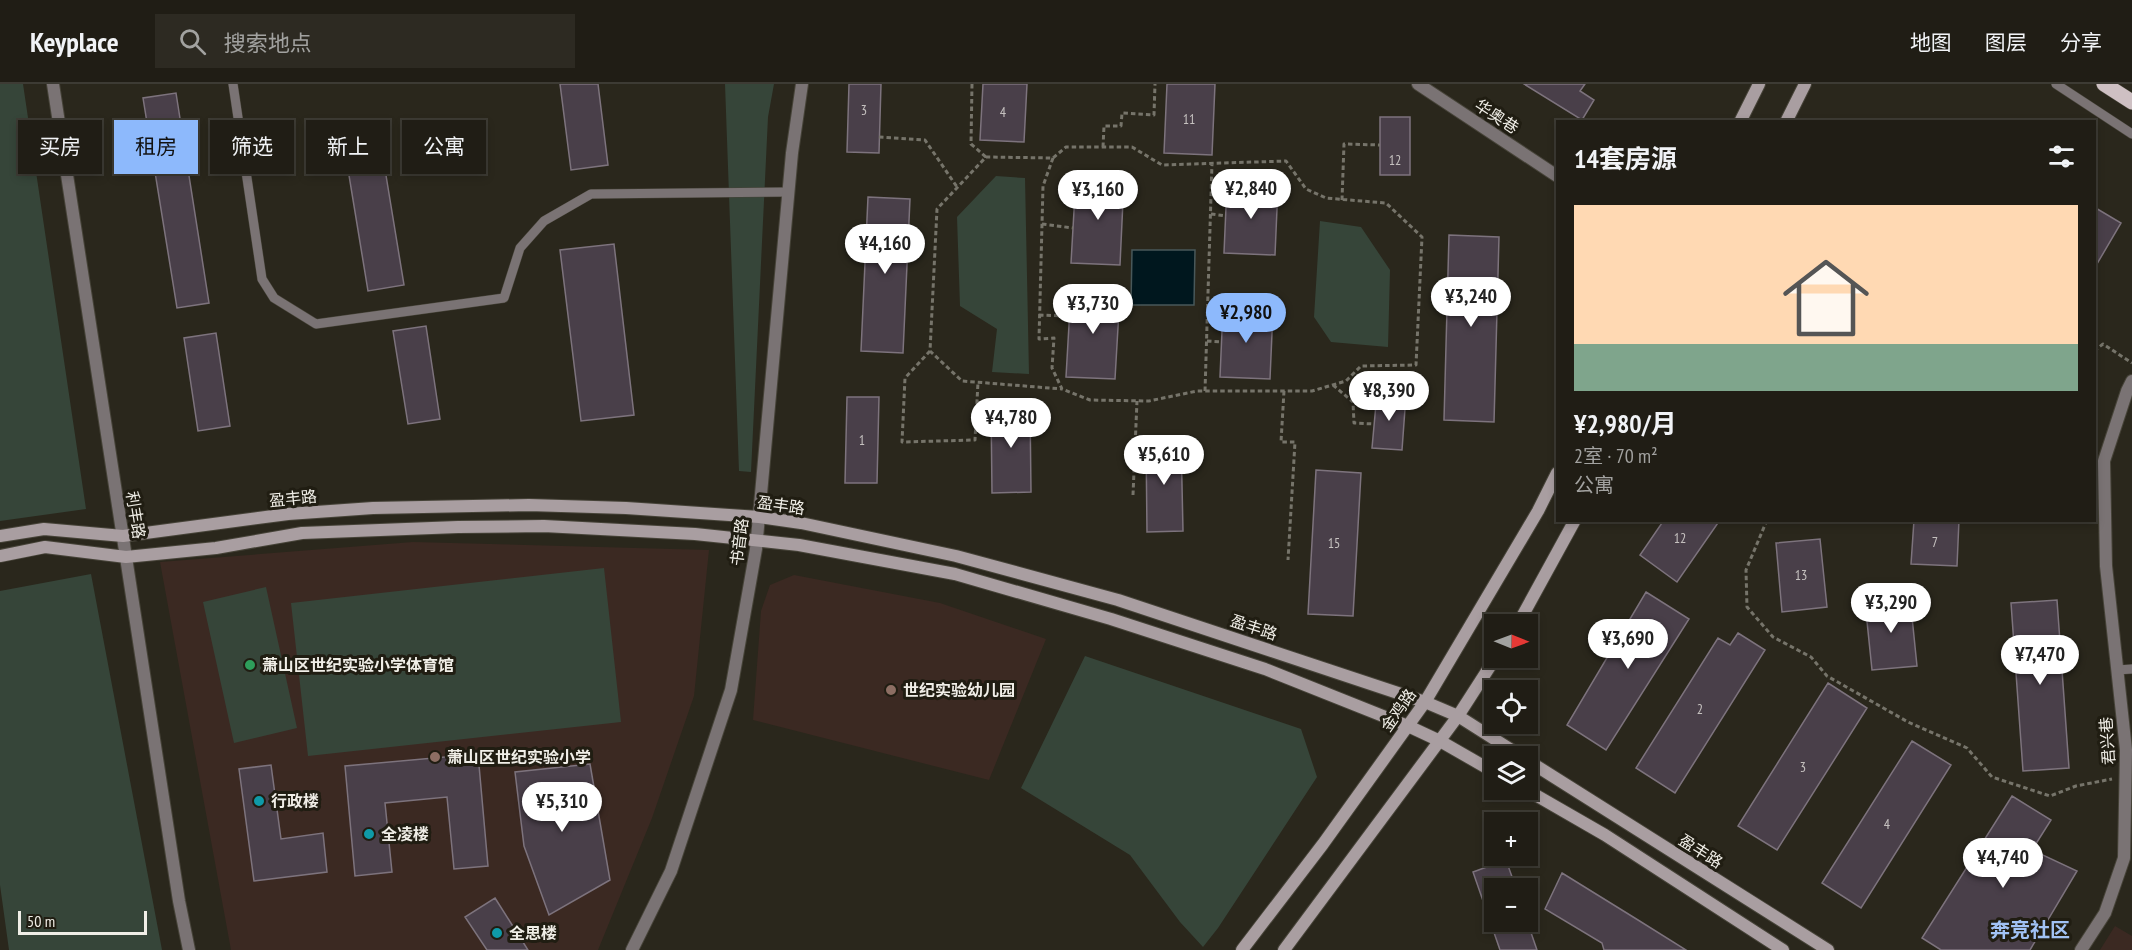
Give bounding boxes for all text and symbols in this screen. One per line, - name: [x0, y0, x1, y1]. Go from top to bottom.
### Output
- search box: [155, 14, 575, 68]
- text: Keyplace: [30, 23, 119, 60]
- icon: search: [176, 25, 209, 58]
- text: 搜索地点: [224, 29, 312, 57]
- text: 地图: [1910, 29, 1952, 56]
- text: 图层: [1985, 29, 2027, 56]
- text: 分享: [2060, 29, 2102, 56]
- street label: 华奥巷: [1471, 95, 1523, 137]
- house number: 3: [861, 101, 867, 119]
- house number: 4: [1000, 103, 1007, 121]
- house number: 11: [1183, 110, 1195, 128]
- chip: 买房: [18, 120, 102, 174]
- chip: 租房: [114, 120, 198, 174]
- chip: 筛选: [210, 120, 294, 174]
- chip: 新上: [306, 120, 390, 174]
- chip: 公寓: [402, 120, 486, 174]
- icon: filters: [2045, 140, 2078, 173]
- text: 14套房源: [1574, 142, 1677, 175]
- house number: 12: [1389, 151, 1401, 169]
- pin: ¥2,840: [1202, 169, 1300, 220]
- pin: ¥3,160: [1049, 170, 1147, 221]
- text: ¥2,840: [1225, 175, 1277, 201]
- text: ¥3,160: [1072, 176, 1124, 202]
- pin: ¥4,160: [836, 224, 934, 275]
- text: ¥4,160: [859, 230, 911, 256]
- icon: home: [1772, 244, 1880, 352]
- pin: ¥3,240: [1422, 277, 1520, 328]
- text: ¥3,240: [1445, 283, 1497, 309]
- pin: ¥3,730: [1044, 284, 1142, 335]
- text: ¥3,730: [1067, 290, 1119, 316]
- pin: ¥2,980: [1197, 293, 1295, 344]
- text: ¥2,980: [1220, 299, 1272, 325]
- pin: ¥8,390: [1340, 371, 1438, 422]
- text: ¥8,390: [1363, 377, 1415, 403]
- pin: ¥4,780: [962, 398, 1060, 449]
- text: ¥4,780: [985, 404, 1037, 430]
- text: ¥2,980/月: [1574, 407, 1677, 440]
- house number: 1: [859, 431, 865, 449]
- pin: ¥5,610: [1115, 435, 1213, 486]
- text: ¥5,610: [1138, 441, 1190, 467]
- text: 2室 · 70 m²: [1574, 443, 1658, 469]
- text: 公寓: [1574, 472, 1614, 498]
- street label: 盈丰路: [268, 486, 318, 510]
- street label: 利丰路: [122, 490, 150, 540]
- street label: 盈丰路: [756, 492, 806, 518]
- street label: 书音路: [726, 517, 752, 567]
- house number: 12: [1674, 529, 1686, 547]
- house number: 7: [1932, 533, 1938, 551]
- house number: 15: [1328, 534, 1340, 552]
- house number: 13: [1795, 566, 1807, 584]
- pin: ¥3,290: [1842, 583, 1940, 634]
- text: ¥3,290: [1865, 589, 1917, 615]
- street label: 盈丰路: [1228, 610, 1280, 644]
- north arrow: [1484, 614, 1538, 668]
- map controls: [1484, 614, 1538, 932]
- pin: ¥3,690: [1579, 619, 1677, 670]
- text: ¥3,690: [1602, 625, 1654, 651]
- pin: ¥7,470: [1991, 635, 2089, 686]
- text: ¥7,470: [2015, 641, 2065, 667]
- place label: 萧山区世纪实验小学体育馆: [262, 655, 454, 675]
- marker: 萧山区世纪实验小学体育馆: [243, 658, 257, 672]
- place label: 世纪实验幼儿园: [903, 680, 1015, 700]
- button: locate: [1484, 680, 1538, 734]
- marker: 世纪实验幼儿园: [884, 683, 898, 697]
- street label: 金鸡路: [1376, 685, 1420, 735]
- house number: 2: [1697, 700, 1703, 718]
- street label: 君兴巷: [2095, 716, 2119, 766]
- button: layers: [1484, 746, 1538, 800]
- place label: 萧山区世纪实验小学: [447, 747, 591, 767]
- marker: 萧山区世纪实验小学: [428, 750, 442, 764]
- house number: 3: [1800, 758, 1806, 776]
- pin: ¥5,310: [513, 782, 611, 833]
- text: ¥5,310: [536, 788, 588, 814]
- place label: 行政楼: [271, 791, 319, 811]
- marker: 行政楼: [252, 794, 266, 808]
- button: +: [1484, 812, 1538, 866]
- house number: 4: [1884, 815, 1891, 833]
- place label: 全凌楼: [381, 824, 429, 844]
- marker: 全凌楼: [362, 827, 376, 841]
- street label: 盈丰路: [1675, 830, 1727, 872]
- pin: ¥4,740: [1954, 838, 2052, 889]
- text: ¥4,740: [1977, 844, 2029, 870]
- button: −: [1484, 878, 1538, 932]
- scale bar: [18, 908, 147, 936]
- text: 50 m: [27, 911, 55, 931]
- district label: 奔竞社区: [1990, 917, 2070, 943]
- place label: 全思楼: [509, 923, 557, 943]
- marker: 全思楼: [490, 926, 504, 940]

